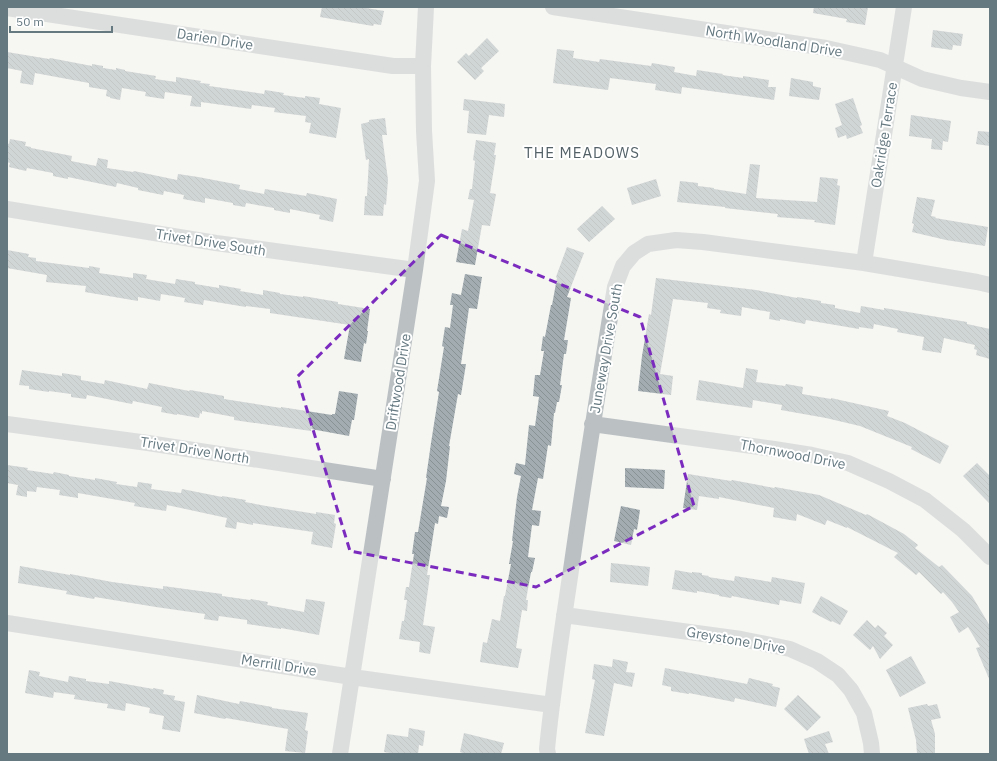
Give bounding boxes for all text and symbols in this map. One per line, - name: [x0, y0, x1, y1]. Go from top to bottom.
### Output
- scale bar: [10, 8, 112, 34]
- text: 50 m: [16, 14, 44, 29]
- street label: North Woodland Drive: [704, 21, 844, 61]
- street label: Darien Drive: [176, 24, 255, 54]
- street label: Oakridge Terrace: [867, 80, 901, 189]
- district label: THE MEADOWS: [524, 143, 640, 162]
- street label: Trivet Drive South: [155, 224, 267, 260]
- street label: Juneway Drive South: [586, 282, 626, 414]
- street label: Driftwood Drive: [381, 332, 415, 432]
- street label: Trivet Drive North: [139, 432, 251, 468]
- street label: Thornwood Drive: [739, 435, 848, 473]
- street label: Greystone Drive: [685, 622, 787, 658]
- street label: Merrill Drive: [240, 650, 318, 680]

